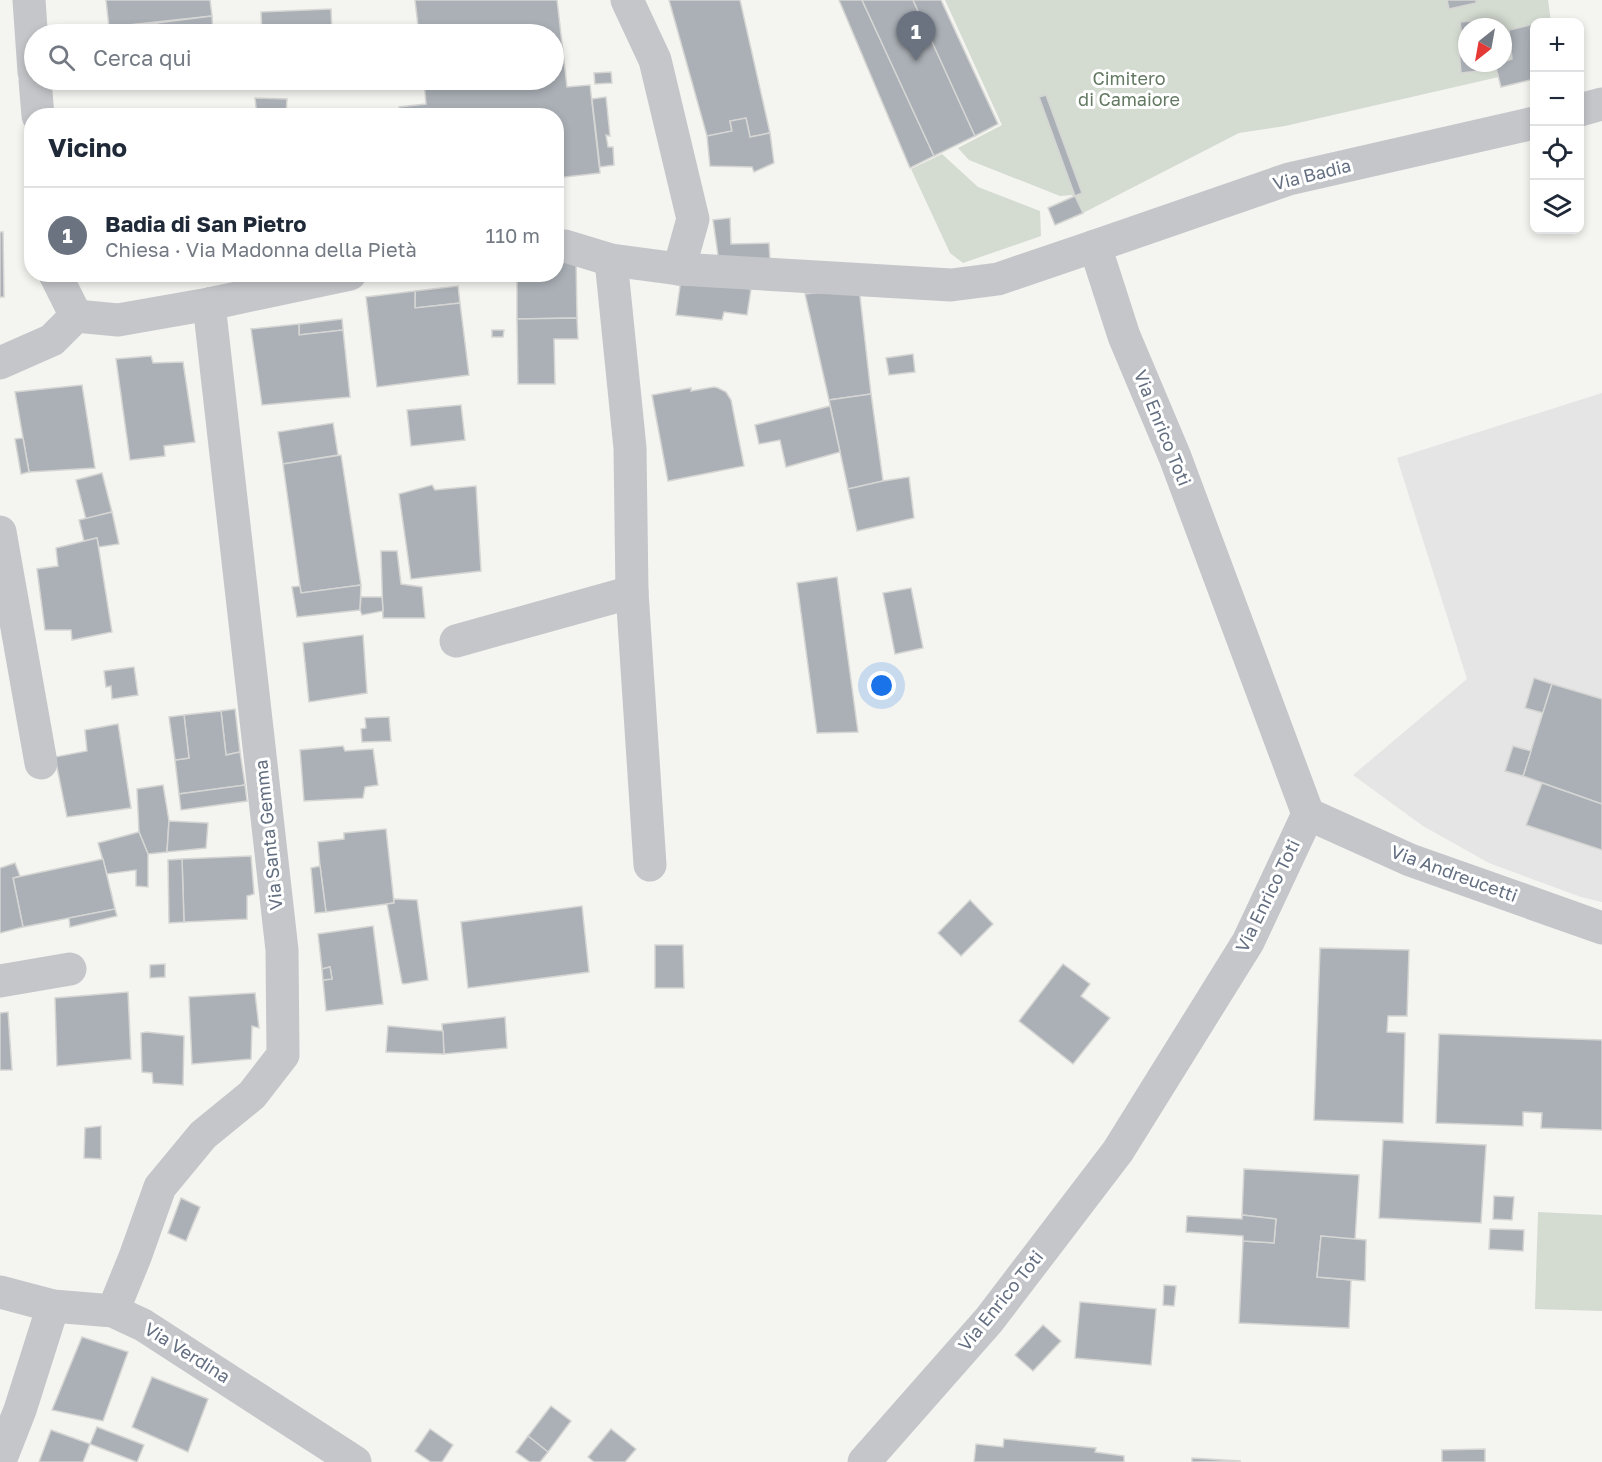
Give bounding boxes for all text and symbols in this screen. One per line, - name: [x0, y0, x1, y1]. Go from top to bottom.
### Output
- pin: 1: [896, 11, 936, 61]
- north arrow: [1458, 18, 1512, 72]
- map controls: [1530, 18, 1584, 234]
- button: +: [1530, 18, 1584, 72]
- search box: [24, 24, 564, 90]
- icon: search: [45, 41, 78, 74]
- text: Cerca qui: [93, 44, 192, 71]
- park label: Cimitero di Camaiore: [1078, 67, 1180, 110]
- button: −: [1530, 72, 1584, 126]
- button: locate: [1530, 126, 1584, 180]
- text: Vicino: [48, 132, 127, 163]
- street label: Via Badia: [1270, 154, 1353, 194]
- button: layers: [1530, 180, 1584, 234]
- text: Badia di San Pietro: [105, 210, 306, 237]
- text: 1: [62, 223, 73, 247]
- text: 110 m: [486, 223, 540, 247]
- text: Chiesa · Via Madonna della Pietà: [105, 237, 417, 261]
- street label: Via Enrico Toti: [1130, 367, 1196, 489]
- your location: [867, 671, 896, 700]
- street label: Via Santa Gemma: [249, 759, 287, 911]
- street label: Via Enrico Toti: [1230, 835, 1304, 956]
- street label: Via Andreucetti: [1388, 840, 1521, 906]
- street label: Via Enrico Toti: [953, 1246, 1047, 1355]
- street label: Via Verdina: [141, 1317, 234, 1387]

